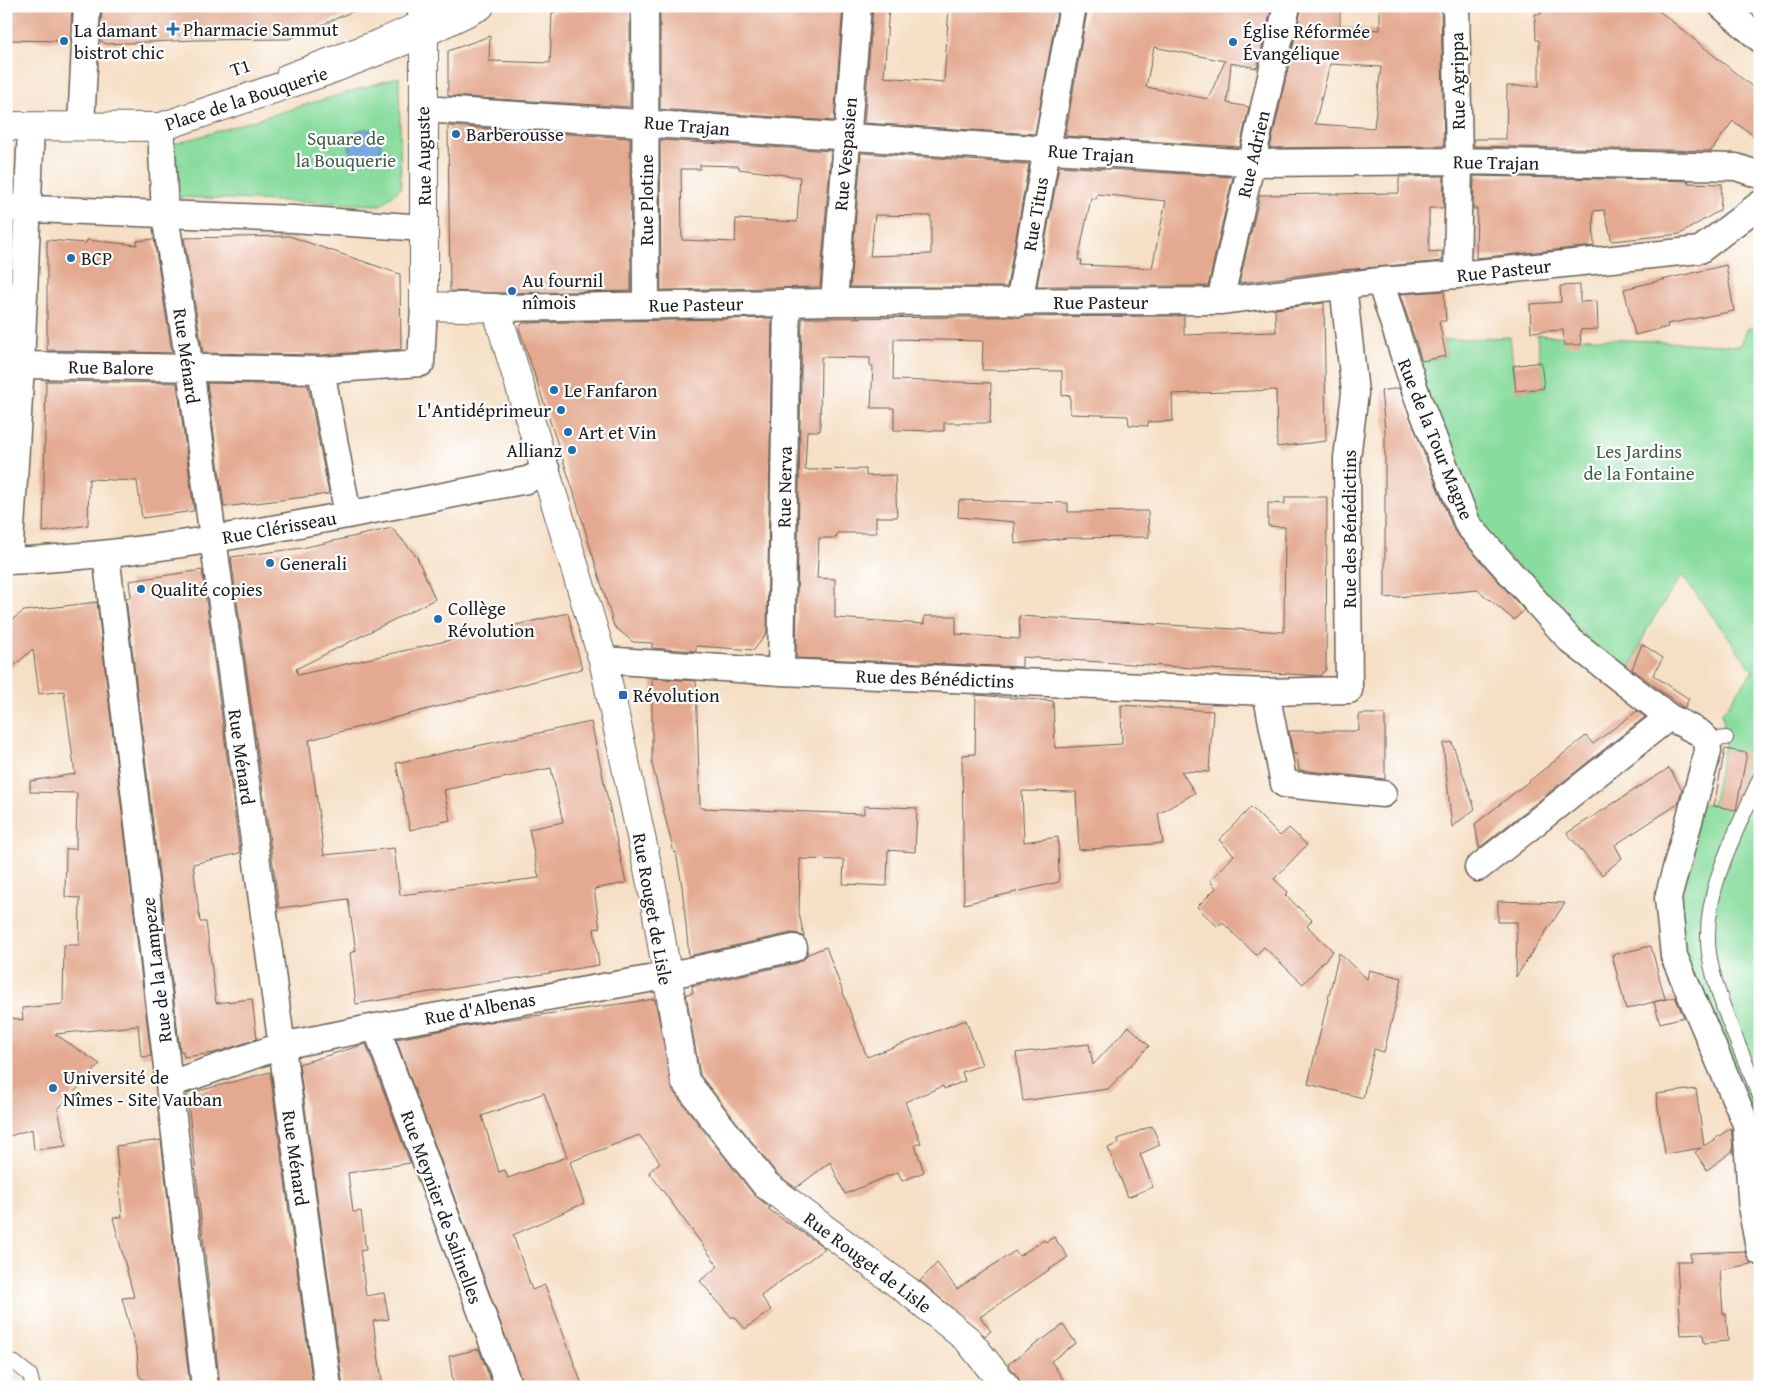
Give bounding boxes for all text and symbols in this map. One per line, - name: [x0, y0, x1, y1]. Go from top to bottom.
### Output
- place label: Pharmacie Sammut: [183, 15, 339, 43]
- place label: La damant bistrot chic: [74, 16, 164, 66]
- place label: Église Réformée Évangélique: [1243, 17, 1370, 67]
- marker: Pharmacie Sammut: [167, 23, 179, 35]
- street label: Rue Agrippa: [1442, 32, 1472, 130]
- marker: La damant bistrot chic: [58, 35, 70, 47]
- marker: Église Réformée Évangélique: [1227, 36, 1239, 48]
- street label: T1: [226, 51, 254, 83]
- street label: Place de la Bouquerie: [161, 58, 331, 138]
- street label: Rue Vespasien: [826, 96, 864, 212]
- street label: Rue Auguste: [408, 106, 438, 206]
- street label: Rue Trajan: [643, 107, 732, 143]
- street label: Rue Adrien: [1229, 107, 1277, 200]
- place label: Barberousse: [466, 120, 564, 148]
- park label: Square de la Bouquerie: [296, 124, 396, 174]
- marker: Barberousse: [450, 128, 462, 140]
- street label: Rue Trajan: [1047, 136, 1135, 170]
- street label: Rue Trajan: [1453, 147, 1540, 177]
- street label: Rue Plotine: [632, 154, 660, 246]
- street label: Rue Titus: [1015, 175, 1055, 253]
- place label: BCP: [81, 244, 112, 272]
- street label: Rue Pasteur: [1455, 251, 1553, 289]
- marker: BCP: [65, 252, 77, 264]
- place label: Au fournil nîmois: [522, 266, 603, 316]
- marker: Au fournil nîmois: [506, 285, 518, 297]
- street label: Rue Pasteur: [1054, 288, 1149, 316]
- street label: Rue Pasteur: [648, 289, 744, 319]
- street label: Rue Ménard: [166, 306, 208, 406]
- street label: Rue Balore: [68, 352, 154, 382]
- street label: Rue de la Tour Magne: [1391, 354, 1481, 524]
- place label: Le Fanfaron: [564, 376, 658, 404]
- marker: Le Fanfaron: [548, 384, 560, 396]
- place label: L'Antidéprimeur: [418, 396, 551, 424]
- marker: L'Antidéprimeur: [555, 404, 567, 416]
- place label: Art et Vin: [578, 418, 657, 446]
- marker: Art et Vin: [562, 426, 574, 438]
- place label: Allianz: [507, 436, 562, 464]
- park label: Les Jardins de la Fontaine: [1583, 437, 1695, 487]
- marker: Allianz: [566, 444, 578, 456]
- street label: Rue Nerva: [769, 446, 799, 528]
- street label: Rue des Bénédictins: [1335, 450, 1363, 608]
- street label: Rue Clérisseau: [220, 503, 339, 551]
- place label: Generali: [280, 549, 347, 577]
- marker: Generali: [264, 557, 276, 569]
- place label: Qualité copies: [151, 575, 262, 603]
- marker: Qualité copies: [135, 583, 147, 595]
- place label: Collège Révolution: [448, 594, 535, 644]
- marker: Collège Révolution: [432, 613, 444, 625]
- street label: Rue des Bénédictins: [855, 661, 1015, 695]
- place label: Révolution: [633, 681, 720, 709]
- marker: Révolution: [617, 689, 629, 701]
- street label: Rue Ménard: [221, 707, 263, 807]
- street label: Rue Rouget de Lisle: [626, 831, 680, 987]
- street label: Rue de la Lampeze: [133, 896, 179, 1044]
- street label: Rue d'Albenas: [422, 984, 538, 1032]
- place label: Université de Nîmes - Site Vauban: [63, 1063, 222, 1113]
- marker: Université de Nîmes - Site Vauban: [47, 1082, 59, 1094]
- street label: Rue Meynier de Salinelles: [394, 1106, 490, 1308]
- street label: Rue Ménard: [275, 1108, 317, 1208]
- street label: Rue Rouget de Lisle: [798, 1204, 938, 1320]

